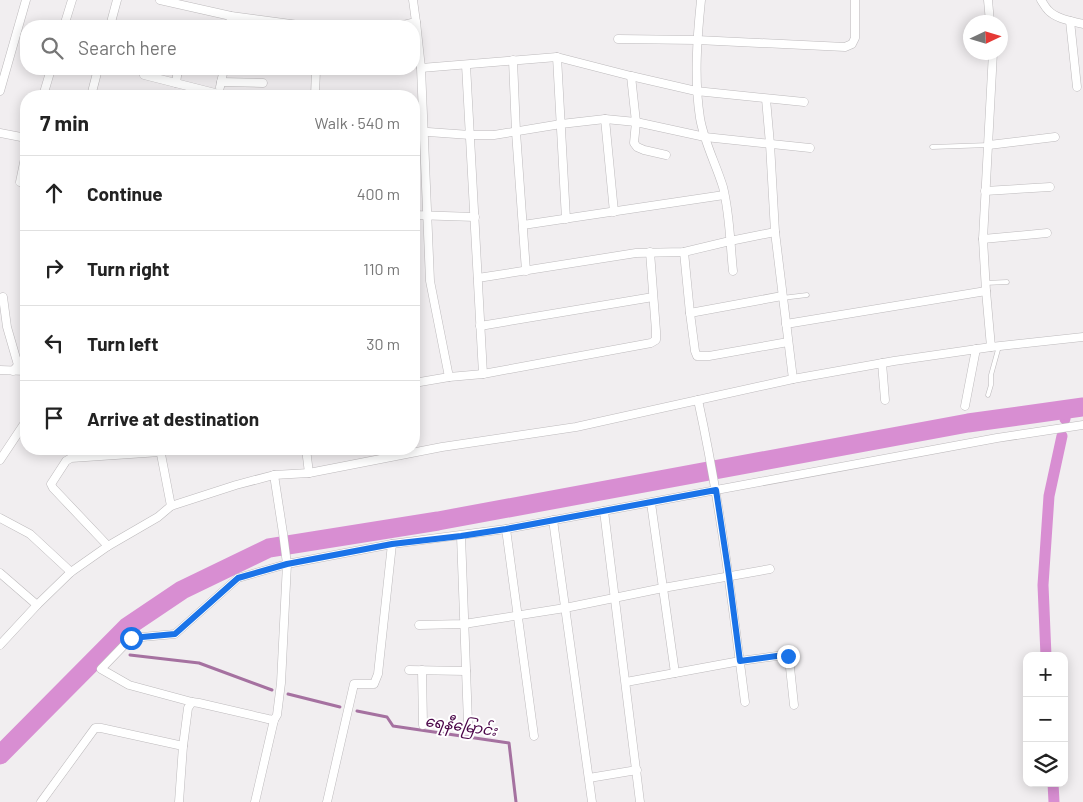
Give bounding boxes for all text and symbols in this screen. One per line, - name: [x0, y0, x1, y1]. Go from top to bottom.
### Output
- north arrow: [963, 15, 1008, 60]
- search box: [20, 20, 420, 75]
- icon: search: [38, 34, 66, 62]
- text: Search here: [78, 36, 177, 59]
- text: 7 min: [40, 110, 89, 135]
- text: Walk · 540 m: [315, 113, 400, 132]
- icon: ahead: [40, 179, 68, 207]
- text: Continue: [87, 182, 163, 205]
- text: 400 m: [357, 184, 400, 203]
- icon: right: [40, 254, 68, 282]
- text: Turn right: [87, 257, 169, 280]
- text: 110 m: [363, 259, 400, 278]
- icon: left: [40, 329, 68, 357]
- text: Turn left: [87, 332, 158, 355]
- text: 30 m: [366, 334, 400, 353]
- icon: arrive: [40, 404, 68, 432]
- text: Arrive at destination: [87, 407, 259, 430]
- route start: [120, 627, 143, 650]
- route end: [777, 645, 800, 668]
- map controls: [1023, 652, 1068, 787]
- button: +: [1023, 652, 1068, 697]
- button: −: [1023, 697, 1068, 742]
- water label: ရေနီမြောင်း: [423, 710, 499, 743]
- button: layers: [1023, 742, 1068, 787]

